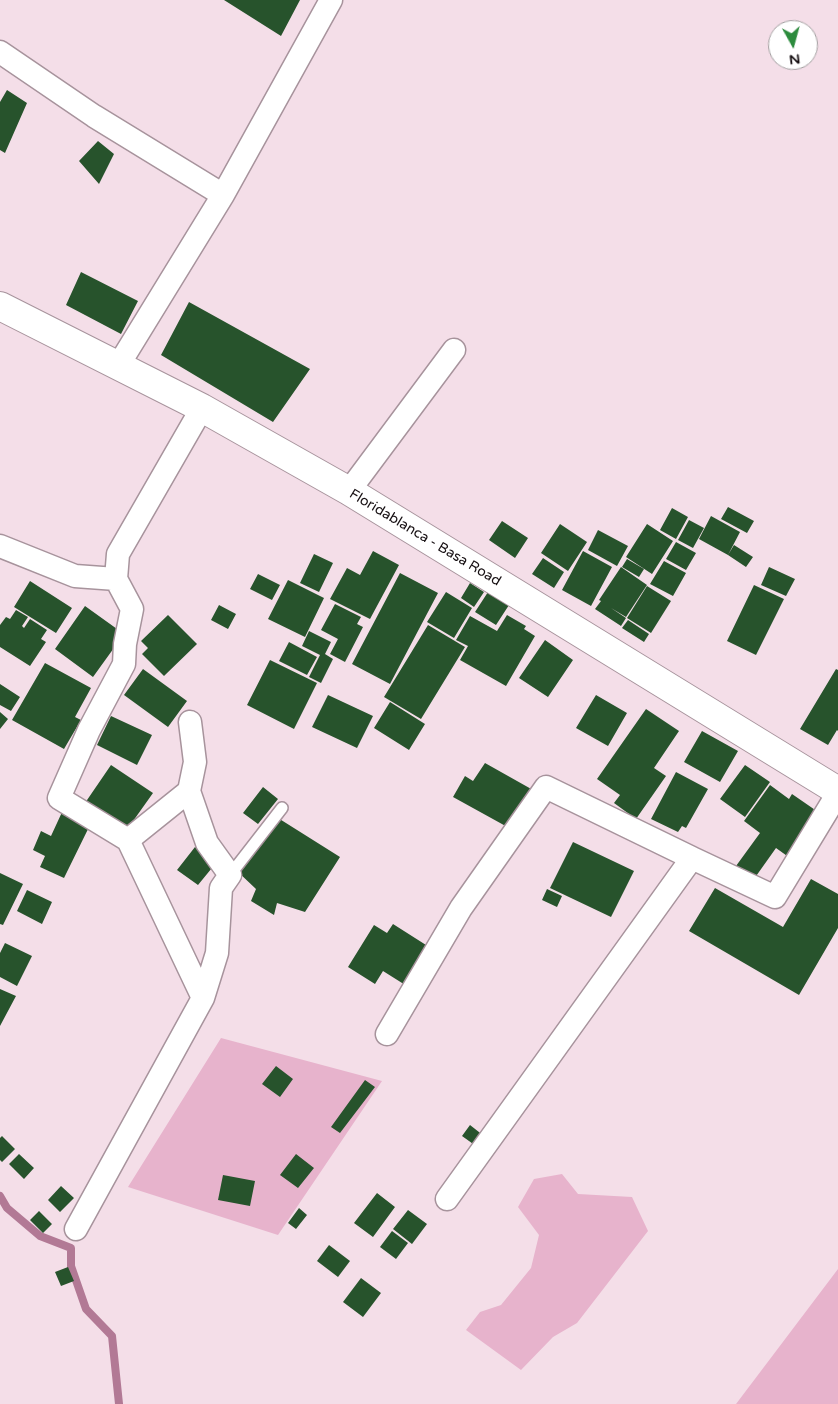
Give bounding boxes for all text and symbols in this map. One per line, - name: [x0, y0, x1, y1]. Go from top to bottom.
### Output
- north arrow: [768, 20, 818, 70]
- text: N: [788, 50, 801, 69]
- street label: Floridablanca - Basa Road: [346, 486, 504, 590]

